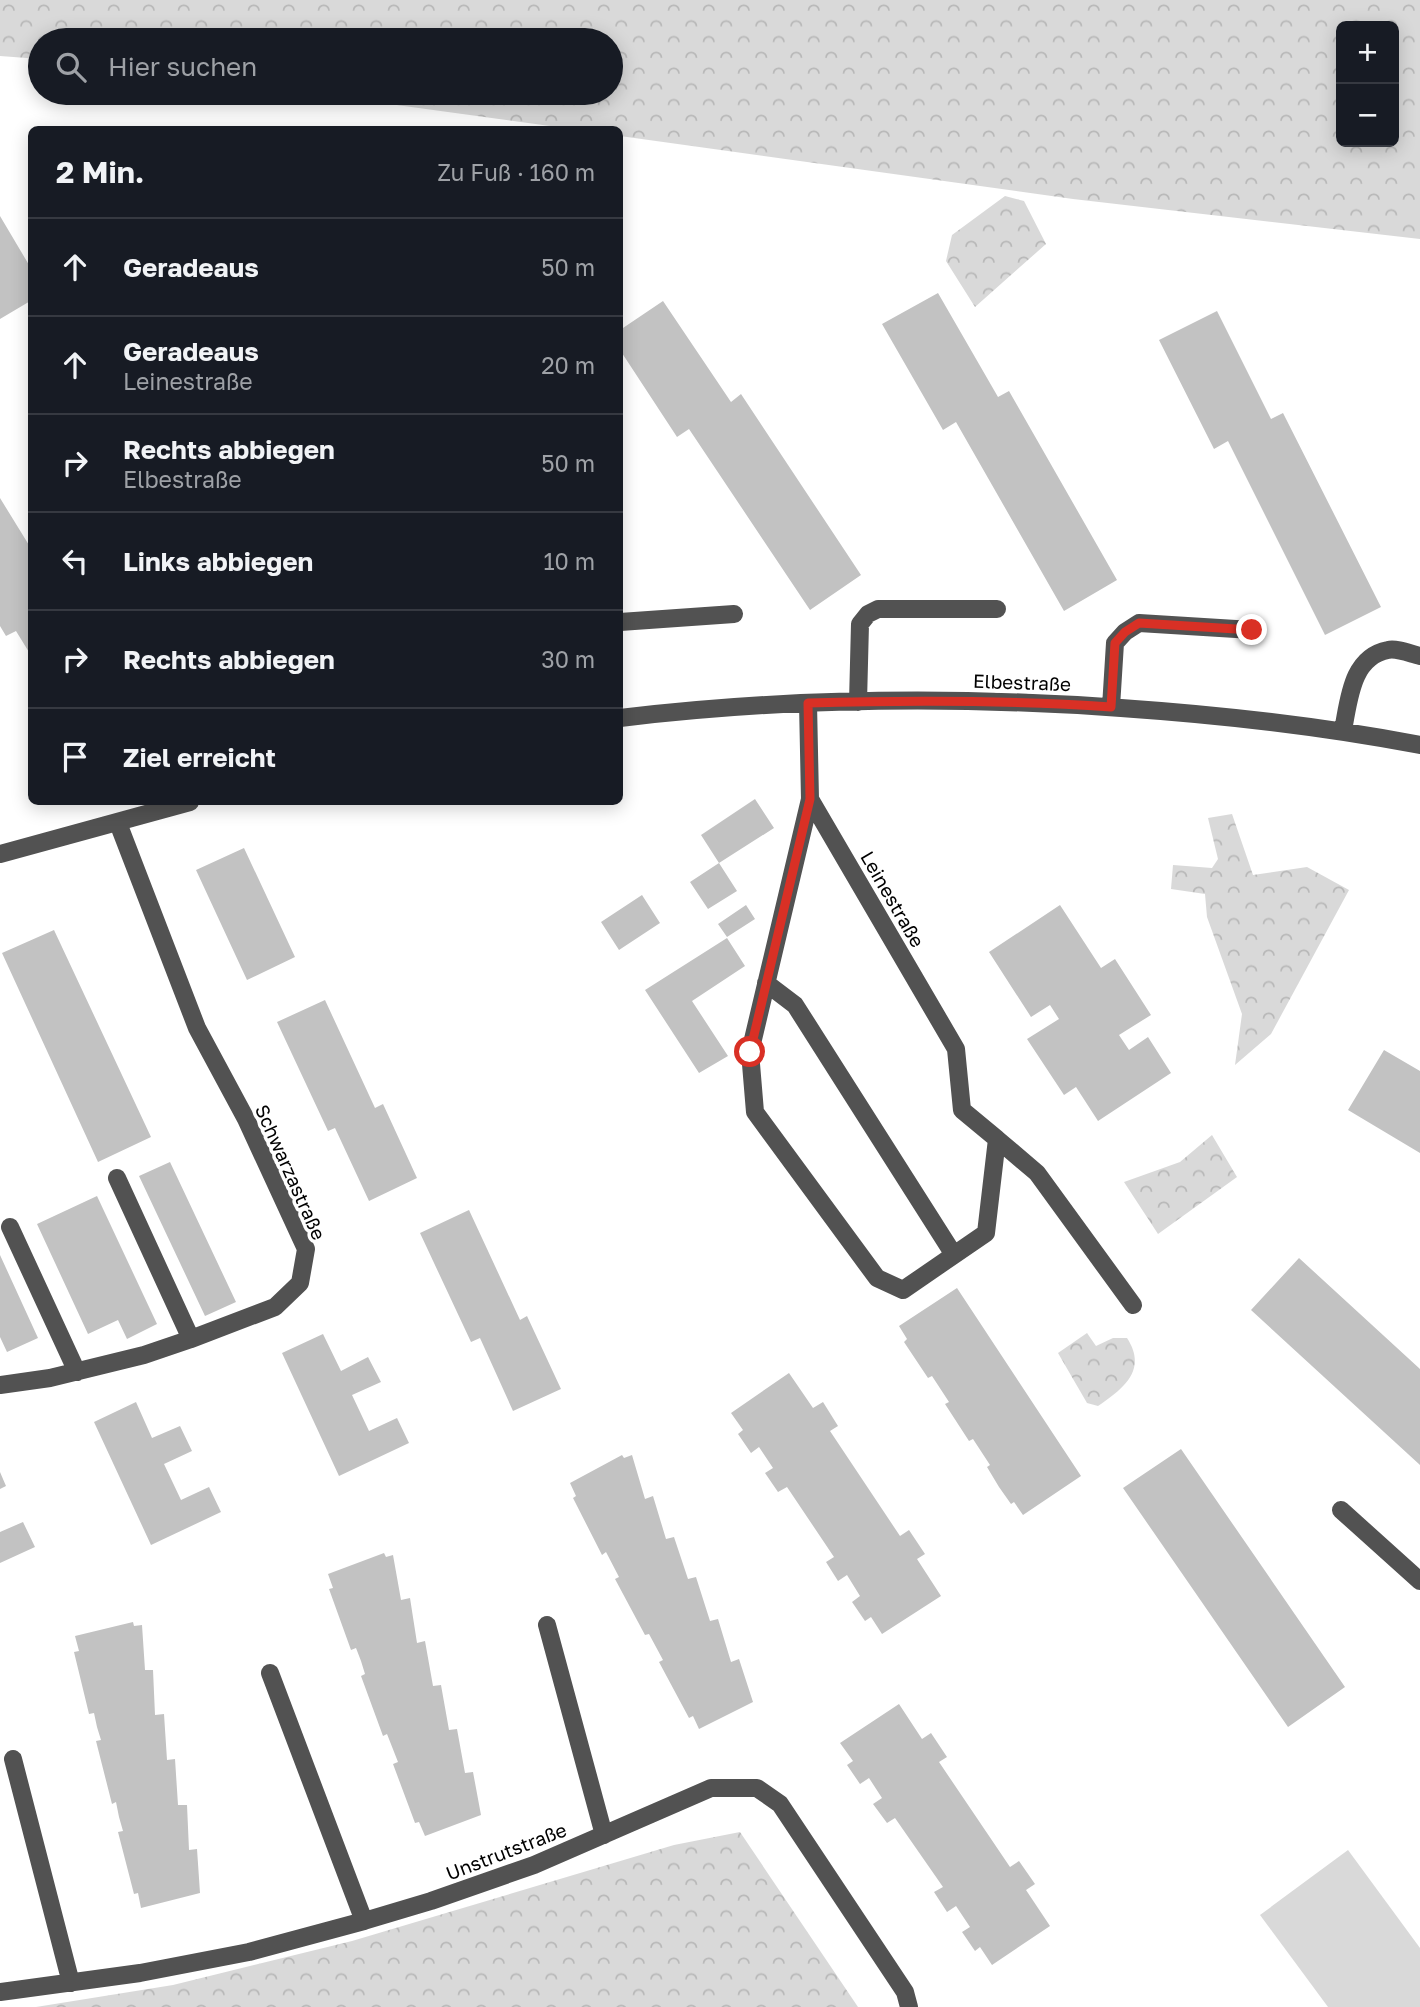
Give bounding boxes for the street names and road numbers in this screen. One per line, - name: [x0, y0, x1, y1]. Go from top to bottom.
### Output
- street label: Elbestraße: [973, 669, 1071, 695]
- street label: Leinestraße: [856, 847, 930, 951]
- street label: Schwarzastraße: [251, 1101, 331, 1243]
- street label: Unstrutstraße: [442, 1817, 570, 1885]

